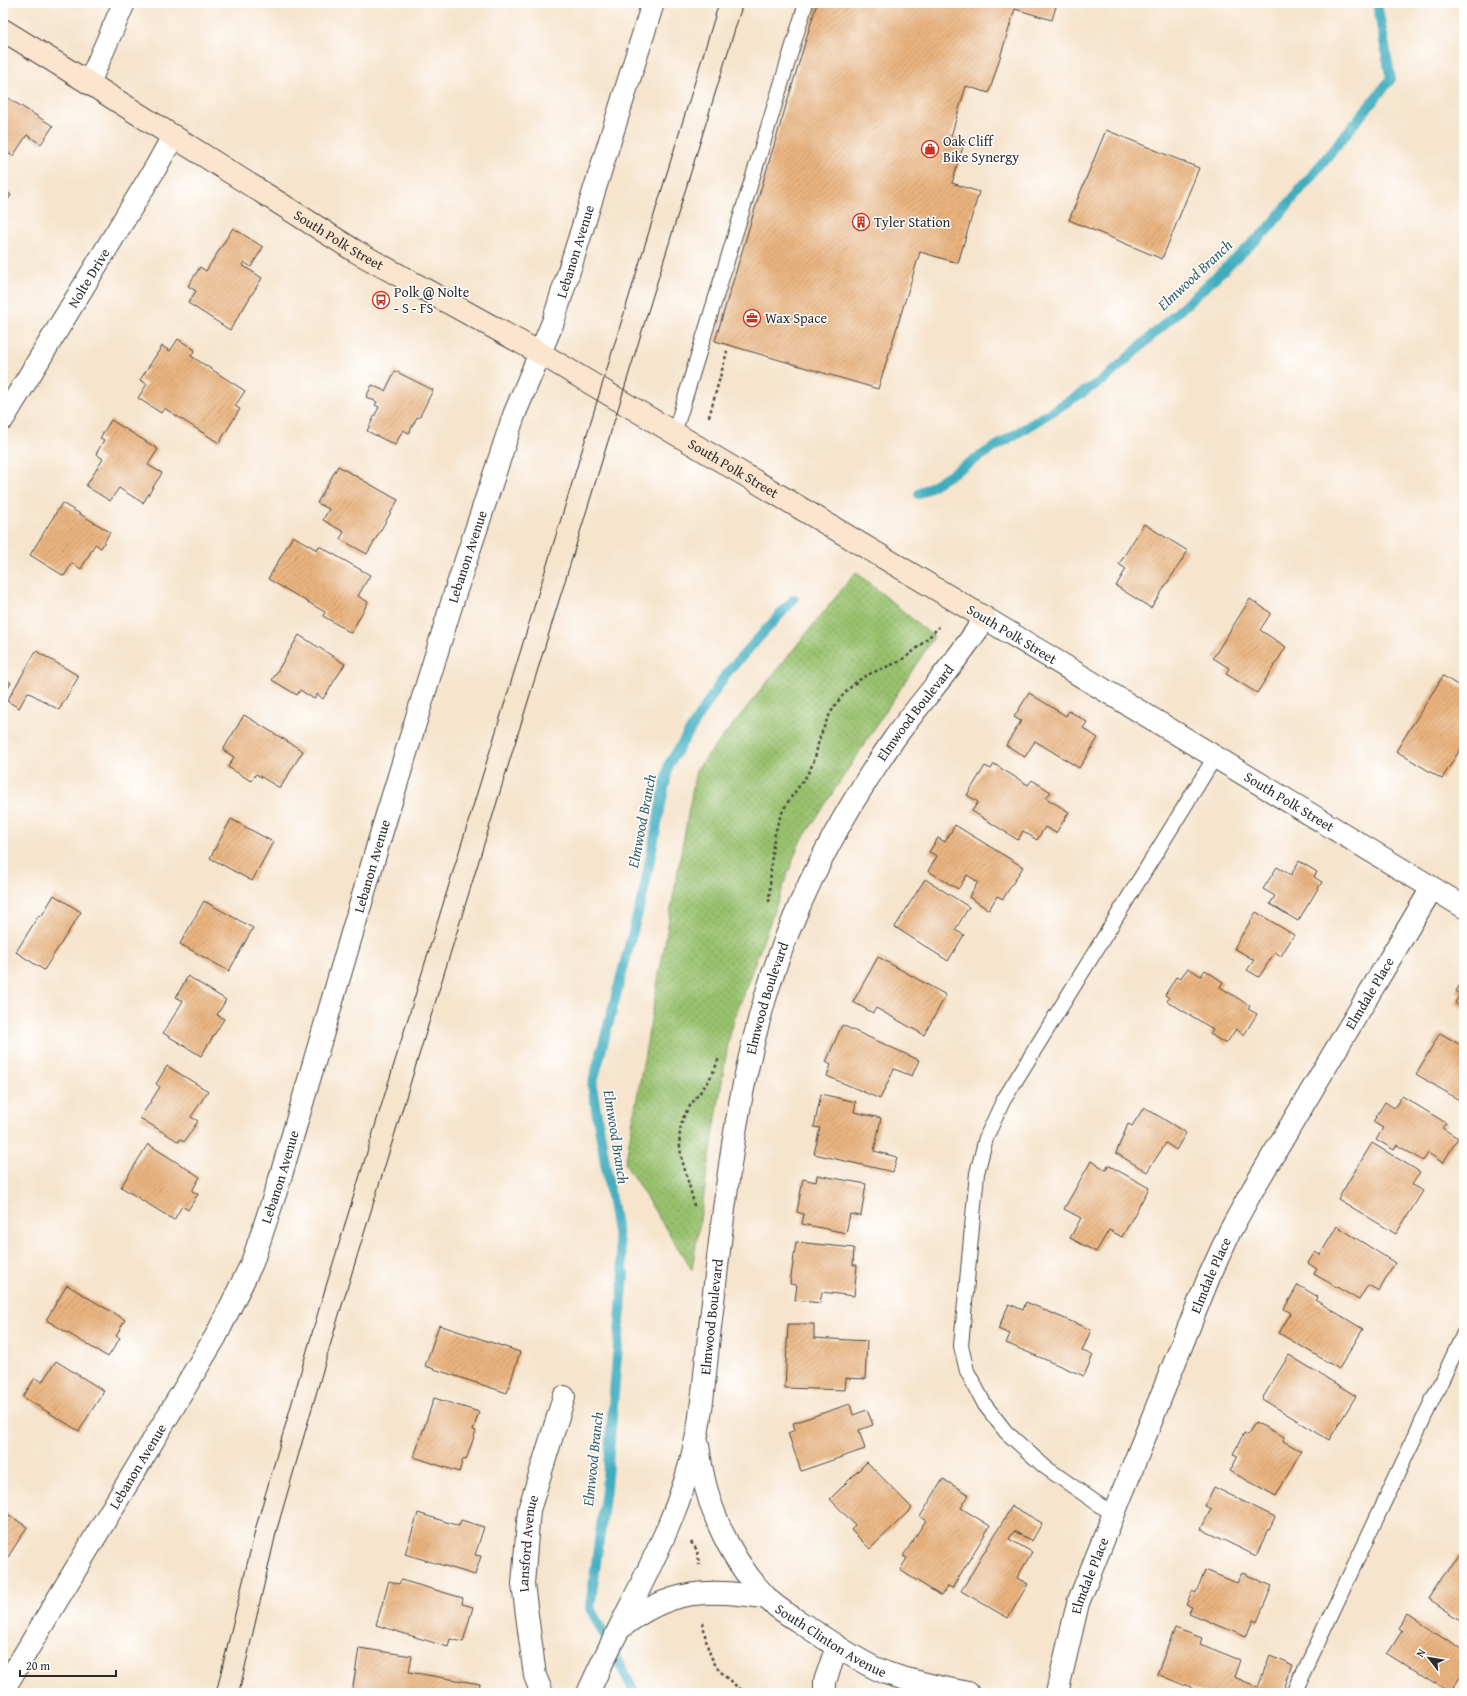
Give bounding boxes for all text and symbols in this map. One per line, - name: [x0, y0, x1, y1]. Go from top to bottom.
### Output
- place label: Oak Cliff Bike Synergy: [943, 131, 1019, 167]
- shop icon: Oak Cliff Bike Synergy: [920, 139, 940, 159]
- street label: Lebanon Avenue: [551, 202, 599, 300]
- street label: South Polk Street: [290, 205, 387, 275]
- building icon: Tyler Station: [851, 212, 871, 232]
- place label: Tyler Station: [874, 212, 951, 232]
- water label: Elmwood Branch: [1152, 234, 1237, 315]
- street label: Nolte Drive: [63, 244, 115, 311]
- place label: Polk @ Nolte - S - FS: [394, 282, 470, 318]
- bus stop icon: Polk @ Nolte - S - FS: [371, 290, 391, 310]
- office icon: Wax Space: [742, 308, 762, 328]
- place label: Wax Space: [765, 308, 827, 328]
- street label: South Polk Street: [685, 434, 782, 503]
- street label: Lebanon Avenue: [443, 507, 492, 605]
- street label: South Polk Street: [963, 599, 1061, 669]
- street label: Elmwood Boulevard: [872, 660, 959, 765]
- street label: South Polk Street: [1240, 767, 1338, 836]
- water label: Elmwood Branch: [622, 772, 661, 871]
- street label: Lebanon Avenue: [349, 817, 395, 915]
- street label: Elmwood Boulevard: [741, 939, 794, 1056]
- street label: Elmdale Place: [1340, 953, 1399, 1033]
- water label: Elmwood Branch: [599, 1087, 634, 1186]
- street label: Lebanon Avenue: [256, 1128, 304, 1226]
- street label: Elmdale Place: [1185, 1234, 1236, 1316]
- street label: Elmwood Boulevard: [695, 1257, 728, 1376]
- water label: Elmwood Branch: [577, 1410, 608, 1508]
- street label: Lebanon Avenue: [104, 1420, 171, 1513]
- street label: Lansford Avenue: [513, 1492, 543, 1593]
- street label: Elmdale Place: [1066, 1534, 1114, 1616]
- street label: South Clinton Avenue: [771, 1599, 890, 1682]
- north arrow: [1409, 1638, 1449, 1678]
- text: N: [1412, 1645, 1430, 1660]
- scale bar: [20, 1652, 116, 1678]
- text: 20 m: [26, 1657, 50, 1674]

